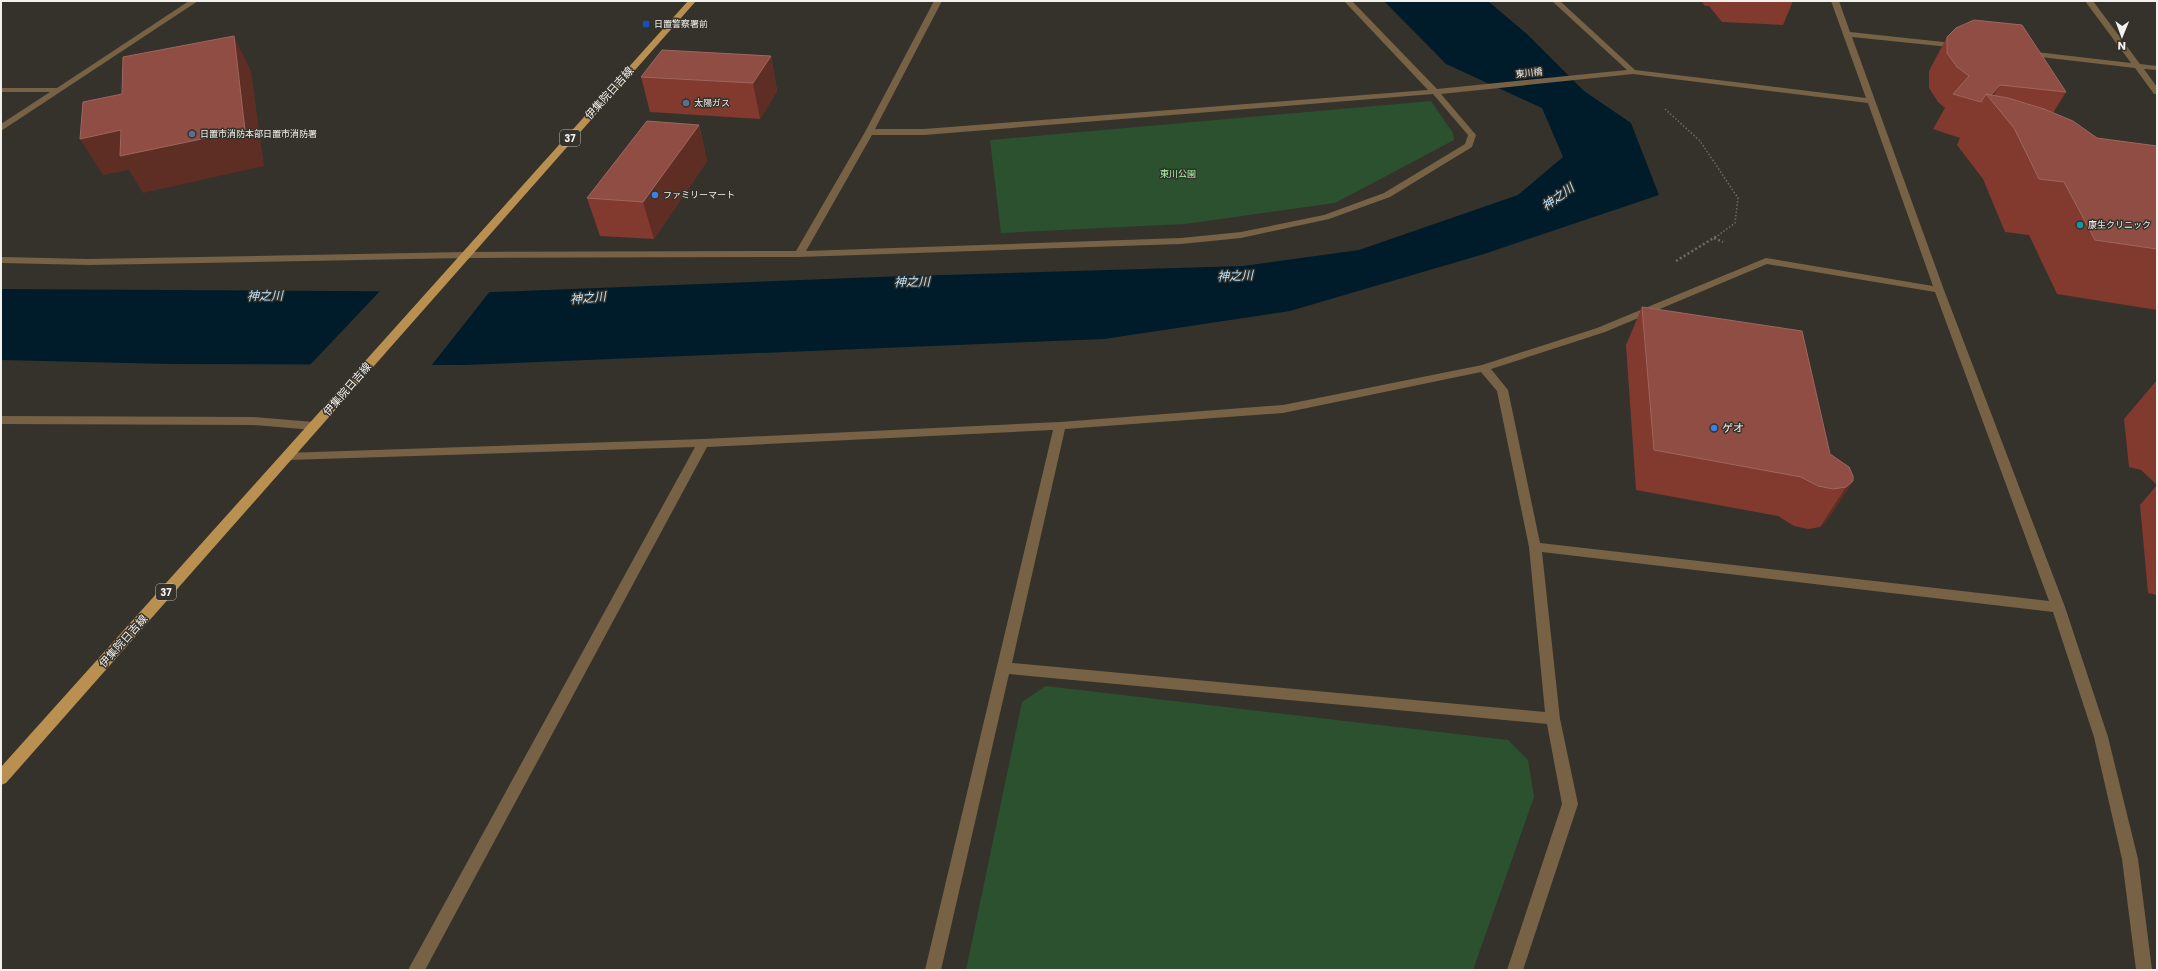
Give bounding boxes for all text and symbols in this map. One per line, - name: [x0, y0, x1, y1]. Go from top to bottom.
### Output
- north arrow: [2102, 16, 2142, 56]
- place label: 日置警察署前: [654, 18, 708, 30]
- marker: 日置警察署前: [641, 19, 651, 29]
- text: N: [2118, 38, 2126, 54]
- street label: 伊集院日吉線: [581, 63, 637, 123]
- street label: 東川橋: [1515, 66, 1543, 80]
- place label: 太陽ガス: [694, 97, 730, 109]
- marker: 太陽ガス: [681, 98, 691, 108]
- place label: 日置市消防本部日置市消防署: [200, 128, 317, 140]
- marker: 日置市消防本部日置市消防署: [187, 129, 197, 139]
- road number: 37: [560, 130, 580, 146]
- park label: 東川公園: [1160, 168, 1196, 180]
- water label: 神之川: [1538, 178, 1579, 214]
- place label: ファミリーマート: [663, 189, 735, 201]
- marker: ファミリーマート: [650, 190, 660, 200]
- place label: 康⽣クリニック: [2088, 219, 2151, 231]
- marker: 康⽣クリニック: [2075, 220, 2085, 230]
- water label: 神之川: [1217, 266, 1255, 285]
- water label: 神之川: [894, 273, 932, 290]
- water label: 神之川: [247, 287, 285, 304]
- water label: 神之川: [569, 287, 609, 308]
- street label: 伊集院日吉線: [319, 359, 375, 419]
- place label: ゲオ: [1722, 420, 1744, 436]
- marker: ゲオ: [1709, 423, 1719, 433]
- road number: 37: [156, 584, 176, 600]
- street label: 伊集院日吉線: [95, 611, 151, 671]

